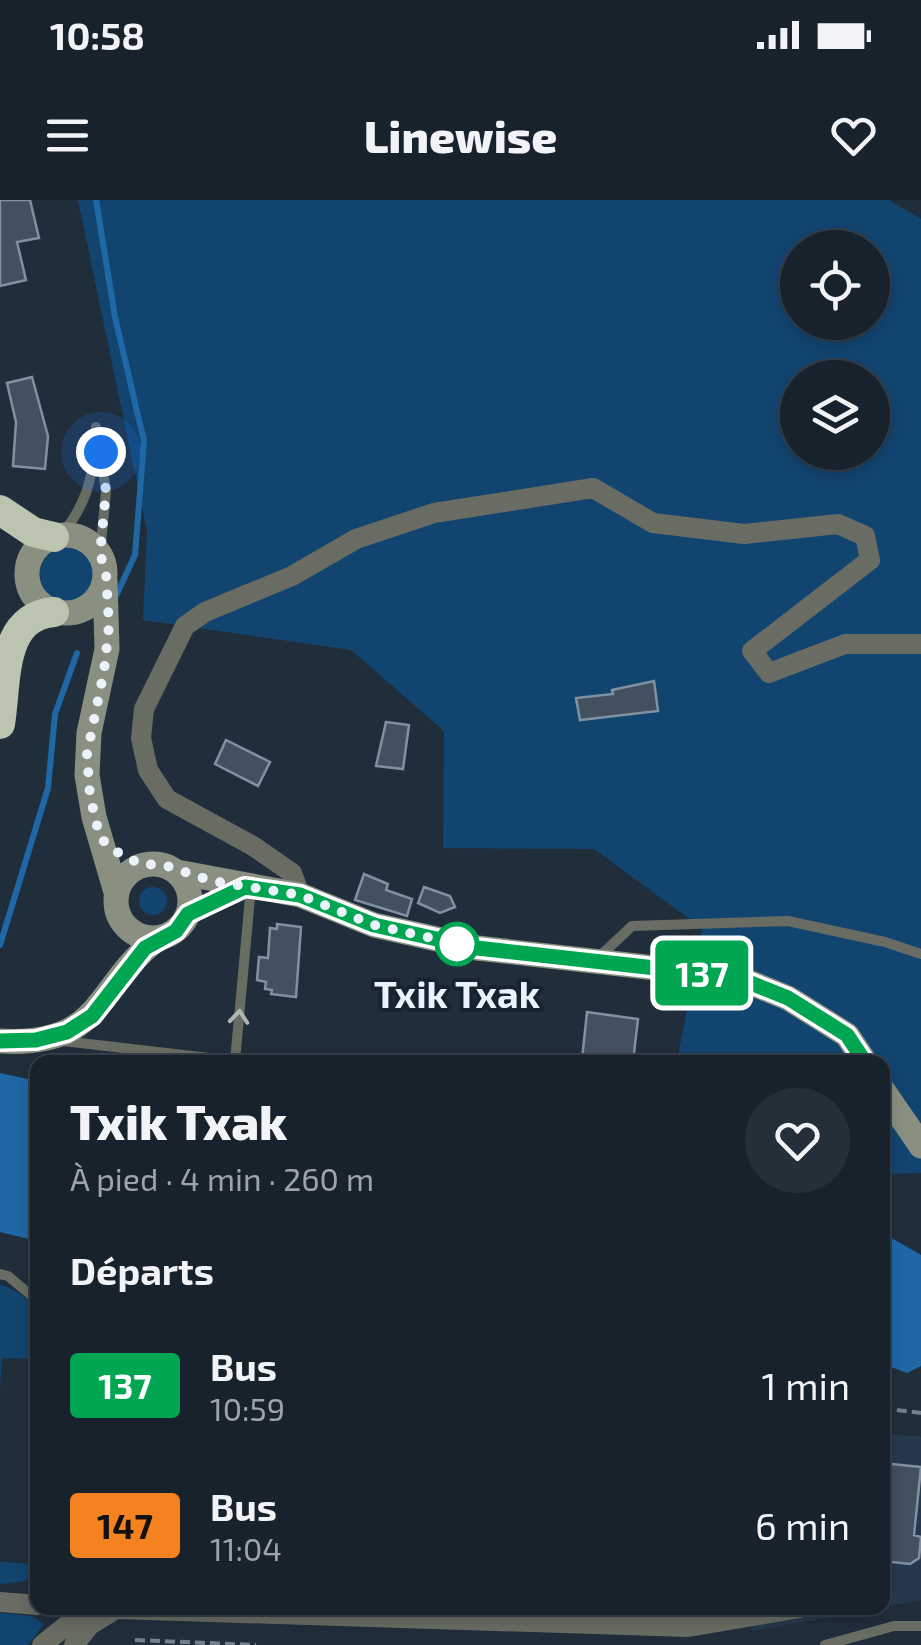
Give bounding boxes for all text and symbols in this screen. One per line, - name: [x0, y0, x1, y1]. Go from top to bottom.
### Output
- text: 10:58: [50, 12, 145, 58]
- icon: menu: [40, 108, 95, 163]
- text: Linewise: [364, 108, 557, 162]
- icon: heart: [826, 108, 881, 163]
- map controls: [780, 230, 890, 470]
- button: locate: [780, 230, 890, 340]
- button: layers: [780, 360, 890, 470]
- your location: [76, 427, 126, 477]
- marker: Txik Txak: [436, 923, 478, 965]
- line badge: 137: [644, 940, 760, 1006]
- text: 137: [675, 952, 729, 994]
- place label: Txik Txak: [374, 970, 541, 1016]
- one-way arrow: [228, 1009, 250, 1025]
- button: heart: [745, 1088, 850, 1193]
- text: Txik Txak: [70, 1092, 287, 1150]
- text: À pied · 4 min · 260 m: [70, 1159, 374, 1197]
- text: Départs: [70, 1247, 214, 1293]
- text: Bus: [210, 1343, 277, 1389]
- text: 1 min: [762, 1362, 850, 1408]
- text: 137: [98, 1364, 152, 1406]
- text: 10:59: [210, 1389, 285, 1427]
- text: Bus: [210, 1483, 277, 1529]
- text: 6 min: [755, 1502, 850, 1548]
- text: 147: [97, 1504, 153, 1546]
- text: 11:04: [210, 1529, 282, 1567]

